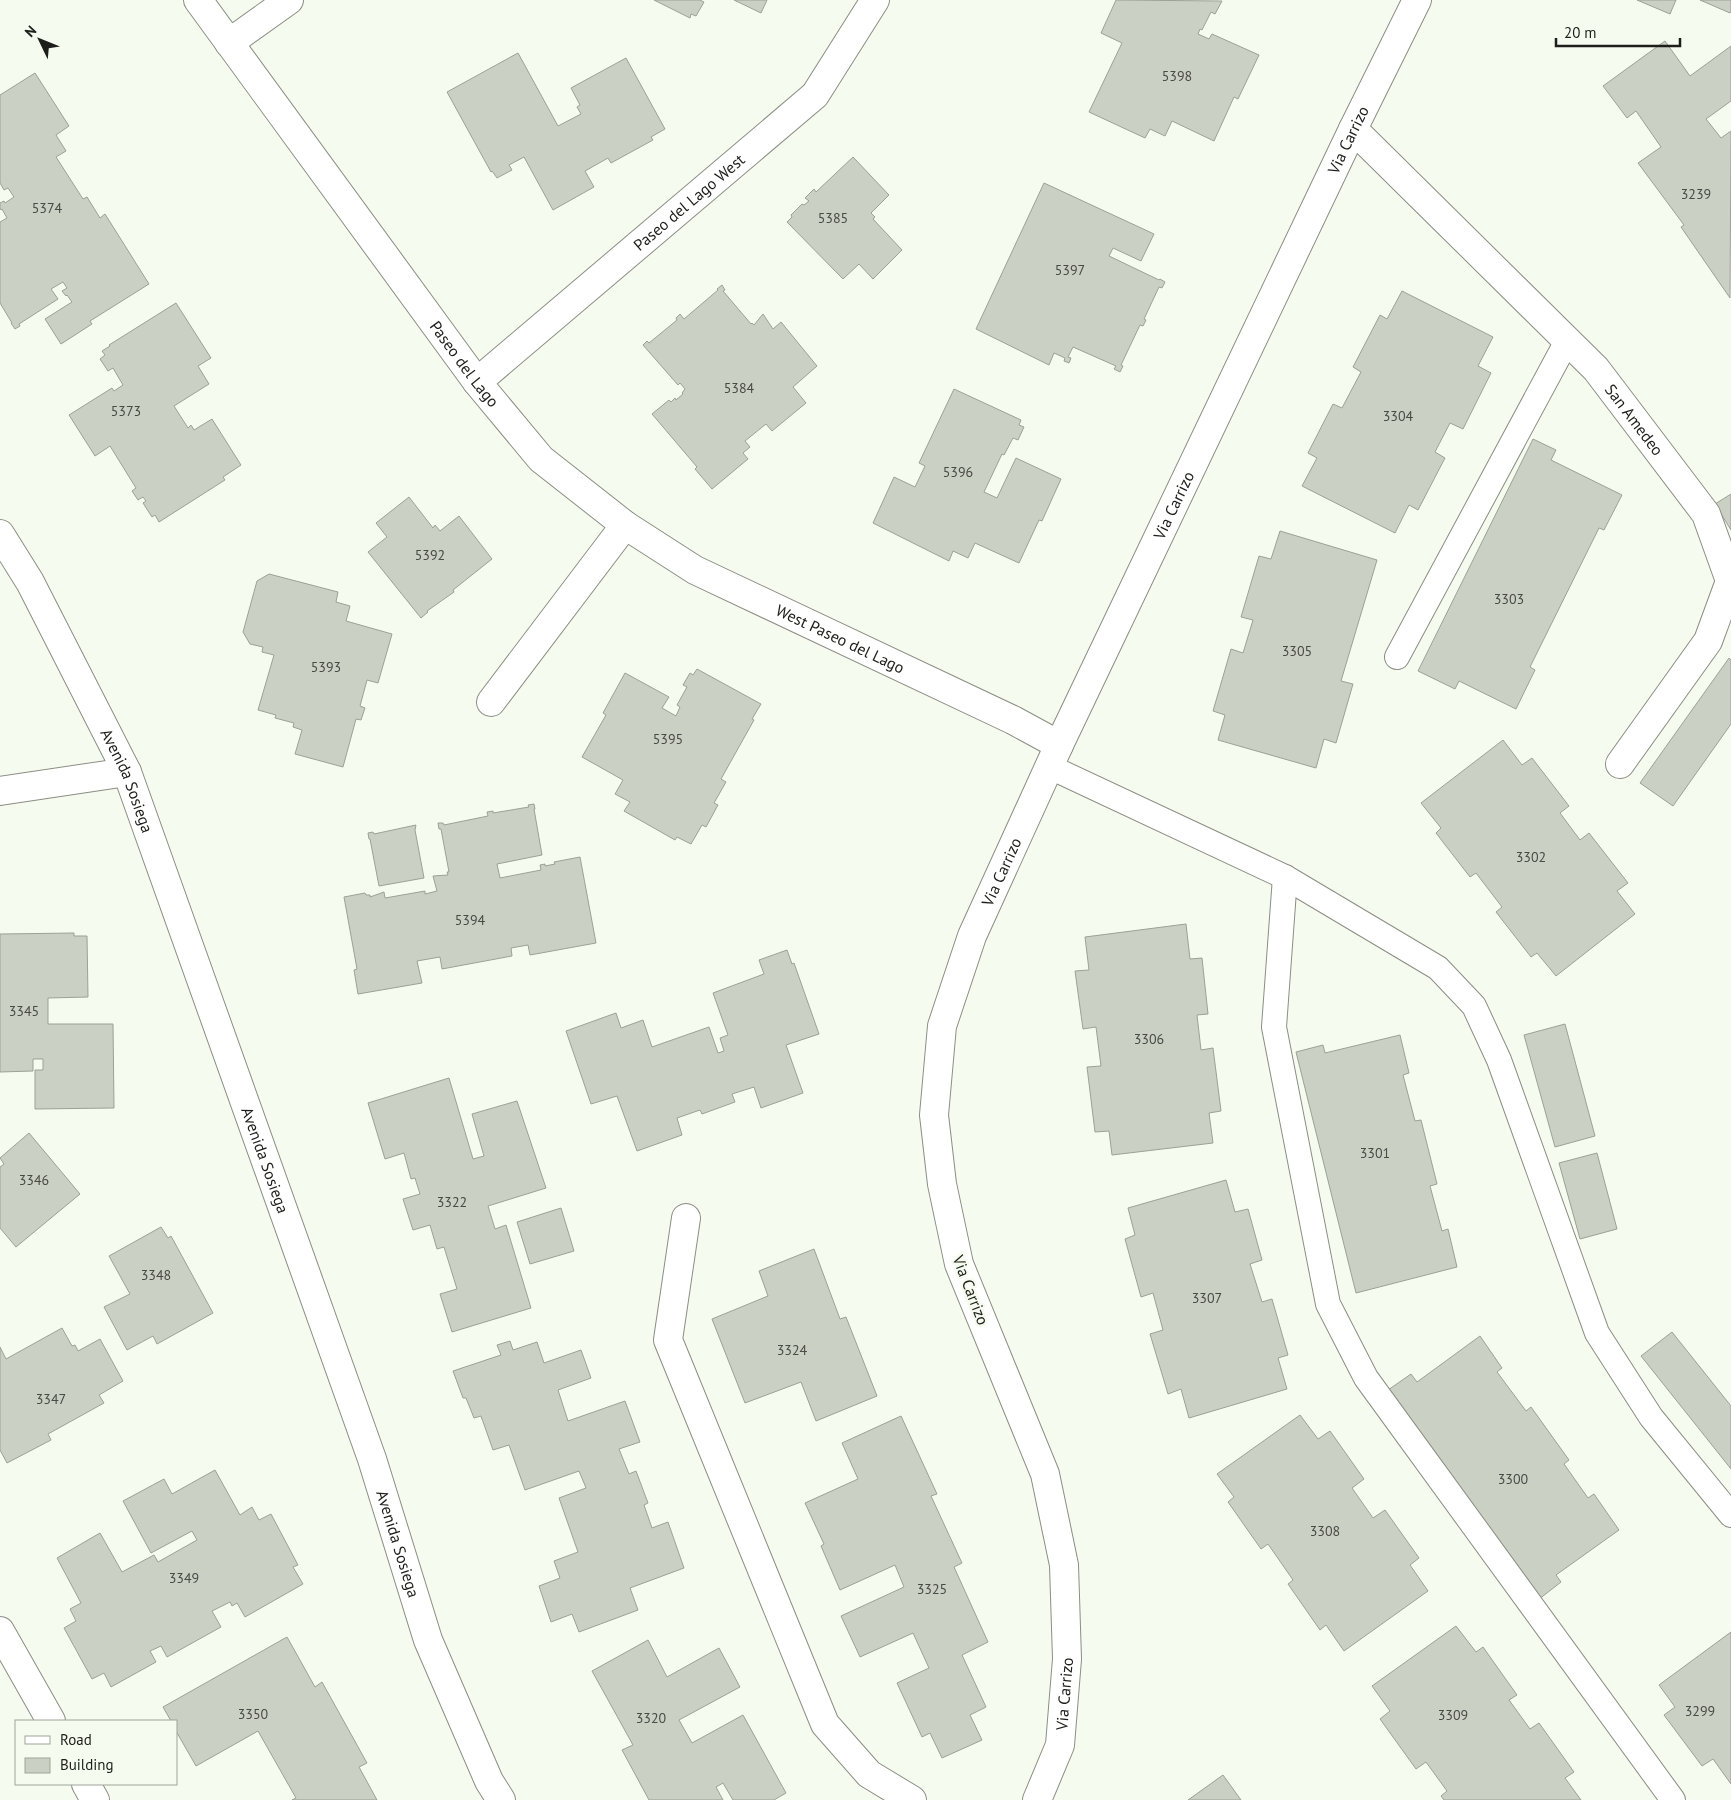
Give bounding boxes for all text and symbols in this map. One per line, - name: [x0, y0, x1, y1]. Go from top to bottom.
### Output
- north arrow: [15, 15, 65, 65]
- scale bar: [1556, 15, 1680, 47]
- text: N: [21, 22, 40, 41]
- text: 20 m: [1564, 23, 1597, 42]
- house number: 5398: [1162, 67, 1192, 85]
- street label: Via Carrizo: [1323, 102, 1373, 178]
- street label: Paseo del Lago West: [629, 149, 749, 255]
- house number: 3239: [1681, 185, 1711, 203]
- house number: 5374: [32, 199, 63, 217]
- house number: 5385: [818, 209, 848, 227]
- house number: 5397: [1055, 261, 1085, 279]
- street label: Paseo del Lago: [426, 317, 503, 411]
- house number: 5384: [724, 379, 755, 397]
- street label: San Amedeo: [1601, 380, 1668, 459]
- house number: 5373: [111, 402, 141, 420]
- house number: 3304: [1383, 407, 1414, 425]
- house number: 5396: [943, 463, 973, 481]
- street label: Via Carrizo: [1148, 468, 1198, 543]
- house number: 5392: [415, 546, 445, 564]
- house number: 3303: [1494, 590, 1524, 608]
- street label: West Paseo del Lago: [773, 600, 908, 677]
- house number: 3305: [1282, 642, 1312, 660]
- house number: 5393: [311, 658, 341, 676]
- street label: Avenida Sosiega: [97, 725, 158, 835]
- house number: 5395: [653, 730, 683, 748]
- street label: Via Carrizo: [977, 834, 1026, 910]
- house number: 3302: [1516, 848, 1546, 866]
- house number: 5394: [455, 911, 486, 929]
- house number: 3345: [9, 1002, 39, 1020]
- house number: 3306: [1134, 1030, 1164, 1048]
- street label: Avenida Sosiega: [237, 1104, 293, 1216]
- house number: 3301: [1360, 1144, 1390, 1162]
- house number: 3346: [19, 1171, 49, 1189]
- house number: 3322: [437, 1193, 467, 1211]
- street label: Via Carrizo: [948, 1251, 993, 1328]
- house number: 3348: [141, 1266, 171, 1284]
- house number: 3307: [1192, 1289, 1222, 1307]
- house number: 3324: [777, 1341, 808, 1359]
- house number: 3347: [36, 1390, 66, 1408]
- house number: 3300: [1498, 1470, 1529, 1488]
- street label: Avenida Sosiega: [372, 1488, 424, 1600]
- house number: 3308: [1310, 1522, 1340, 1540]
- house number: 3349: [169, 1569, 199, 1587]
- house number: 3325: [917, 1580, 947, 1598]
- street label: Via Carrizo: [1051, 1657, 1077, 1732]
- house number: 3299: [1685, 1702, 1715, 1720]
- house number: 3350: [238, 1705, 269, 1723]
- house number: 3309: [1438, 1706, 1468, 1724]
- house number: 3320: [636, 1709, 667, 1727]
- legend: [15, 1720, 178, 1785]
- text: Road: [60, 1730, 92, 1749]
- text: Building: [60, 1755, 114, 1774]

